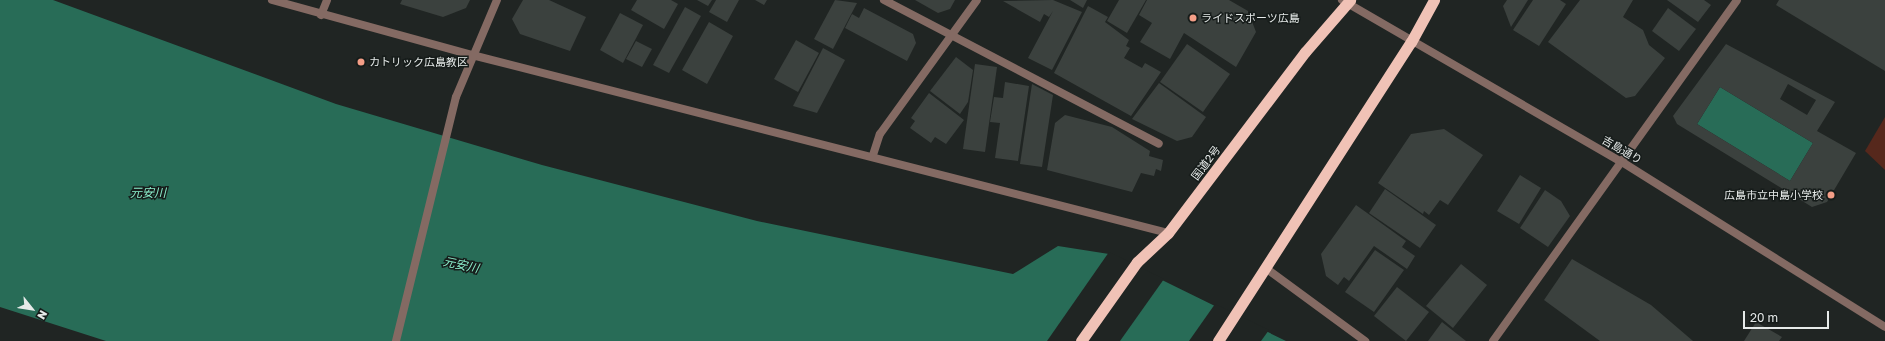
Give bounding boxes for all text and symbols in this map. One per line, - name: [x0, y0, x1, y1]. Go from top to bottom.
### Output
- place label: ライドスポーツ広島: [1201, 11, 1300, 25]
- marker: ライドスポーツ広島: [1188, 13, 1198, 23]
- place label: カトリック広島教区: [369, 55, 468, 69]
- marker: カトリック広島教区: [356, 57, 366, 67]
- street label: 吉島通り: [1600, 133, 1644, 167]
- street label: 国道2号: [1189, 143, 1223, 183]
- water label: 元安川: [130, 186, 166, 200]
- place label: 広島市立中島小学校: [1724, 188, 1823, 202]
- marker: 広島市立中島小学校: [1826, 190, 1836, 200]
- water label: 元安川: [442, 254, 480, 276]
- north arrow: [12, 289, 52, 329]
- scale bar: [1745, 303, 1831, 329]
- text: N: [35, 308, 51, 322]
- text: 20 m: [1750, 310, 1778, 325]

